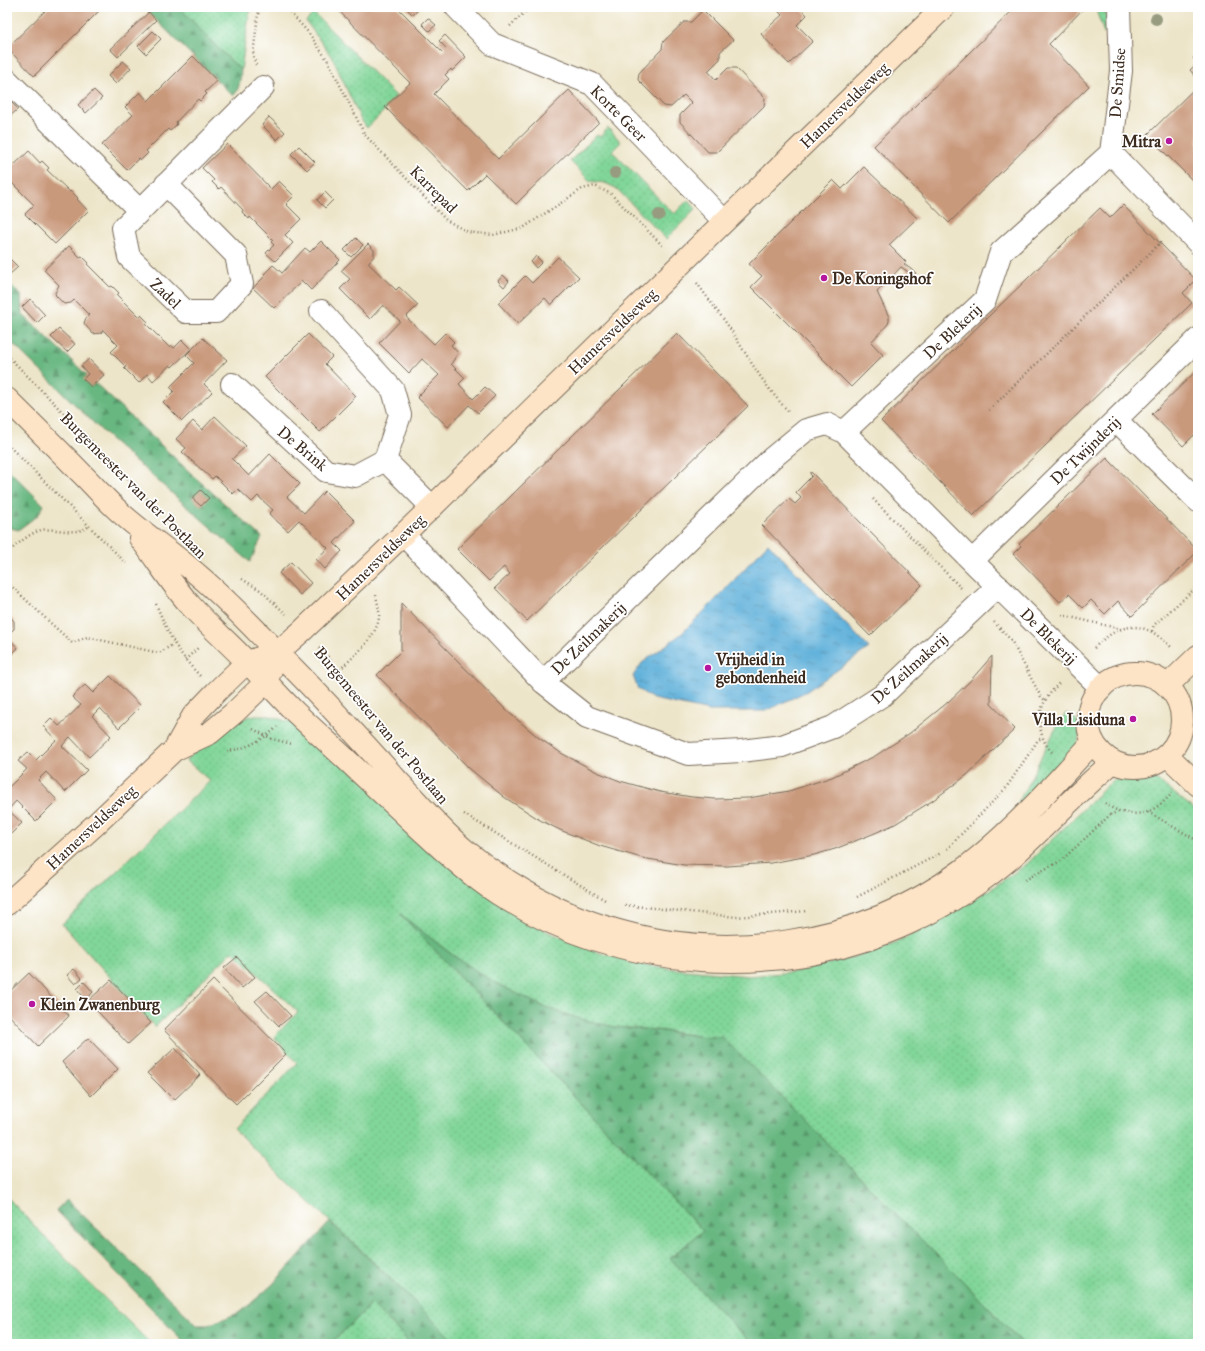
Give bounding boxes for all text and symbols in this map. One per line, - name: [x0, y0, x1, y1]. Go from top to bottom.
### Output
- street label: De Smidse: [1106, 47, 1129, 119]
- street label: Hamersveldseweg: [796, 58, 894, 153]
- street label: Korte Geer: [586, 81, 651, 146]
- place label: Mitra: [1122, 132, 1162, 151]
- marker: Mitra: [1164, 136, 1174, 146]
- street label: Karrepad: [406, 162, 461, 217]
- place label: De Koningshof: [832, 269, 934, 289]
- marker: De Koningshof: [819, 273, 829, 283]
- street label: Zadel: [146, 274, 186, 313]
- street label: Hamersveldseweg: [564, 284, 662, 379]
- street label: De Blekerij: [919, 300, 985, 363]
- street label: Burgemeester van der Postlaan: [56, 408, 211, 563]
- street label: De Twijnderij: [1046, 412, 1124, 488]
- street label: De Brink: [274, 422, 332, 475]
- street label: Hamersveldseweg: [332, 510, 430, 605]
- street label: De Zeilmakerij: [547, 598, 630, 679]
- street label: De Blekerij: [1016, 604, 1081, 669]
- street label: De Zeilmakerij: [867, 629, 952, 708]
- street label: Burgemeester van der Postlaan: [310, 643, 453, 809]
- place label: Vrijheid in gebondenheid: [715, 650, 807, 688]
- marker: Vrijheid in gebondenheid: [703, 663, 713, 673]
- place label: Villa Lisiduna: [1031, 710, 1126, 729]
- marker: Villa Lisiduna: [1128, 714, 1138, 724]
- street label: Hamersveldseweg: [42, 781, 141, 875]
- place label: Klein Zwanenburg: [40, 995, 160, 1015]
- marker: Klein Zwanenburg: [27, 999, 37, 1009]

